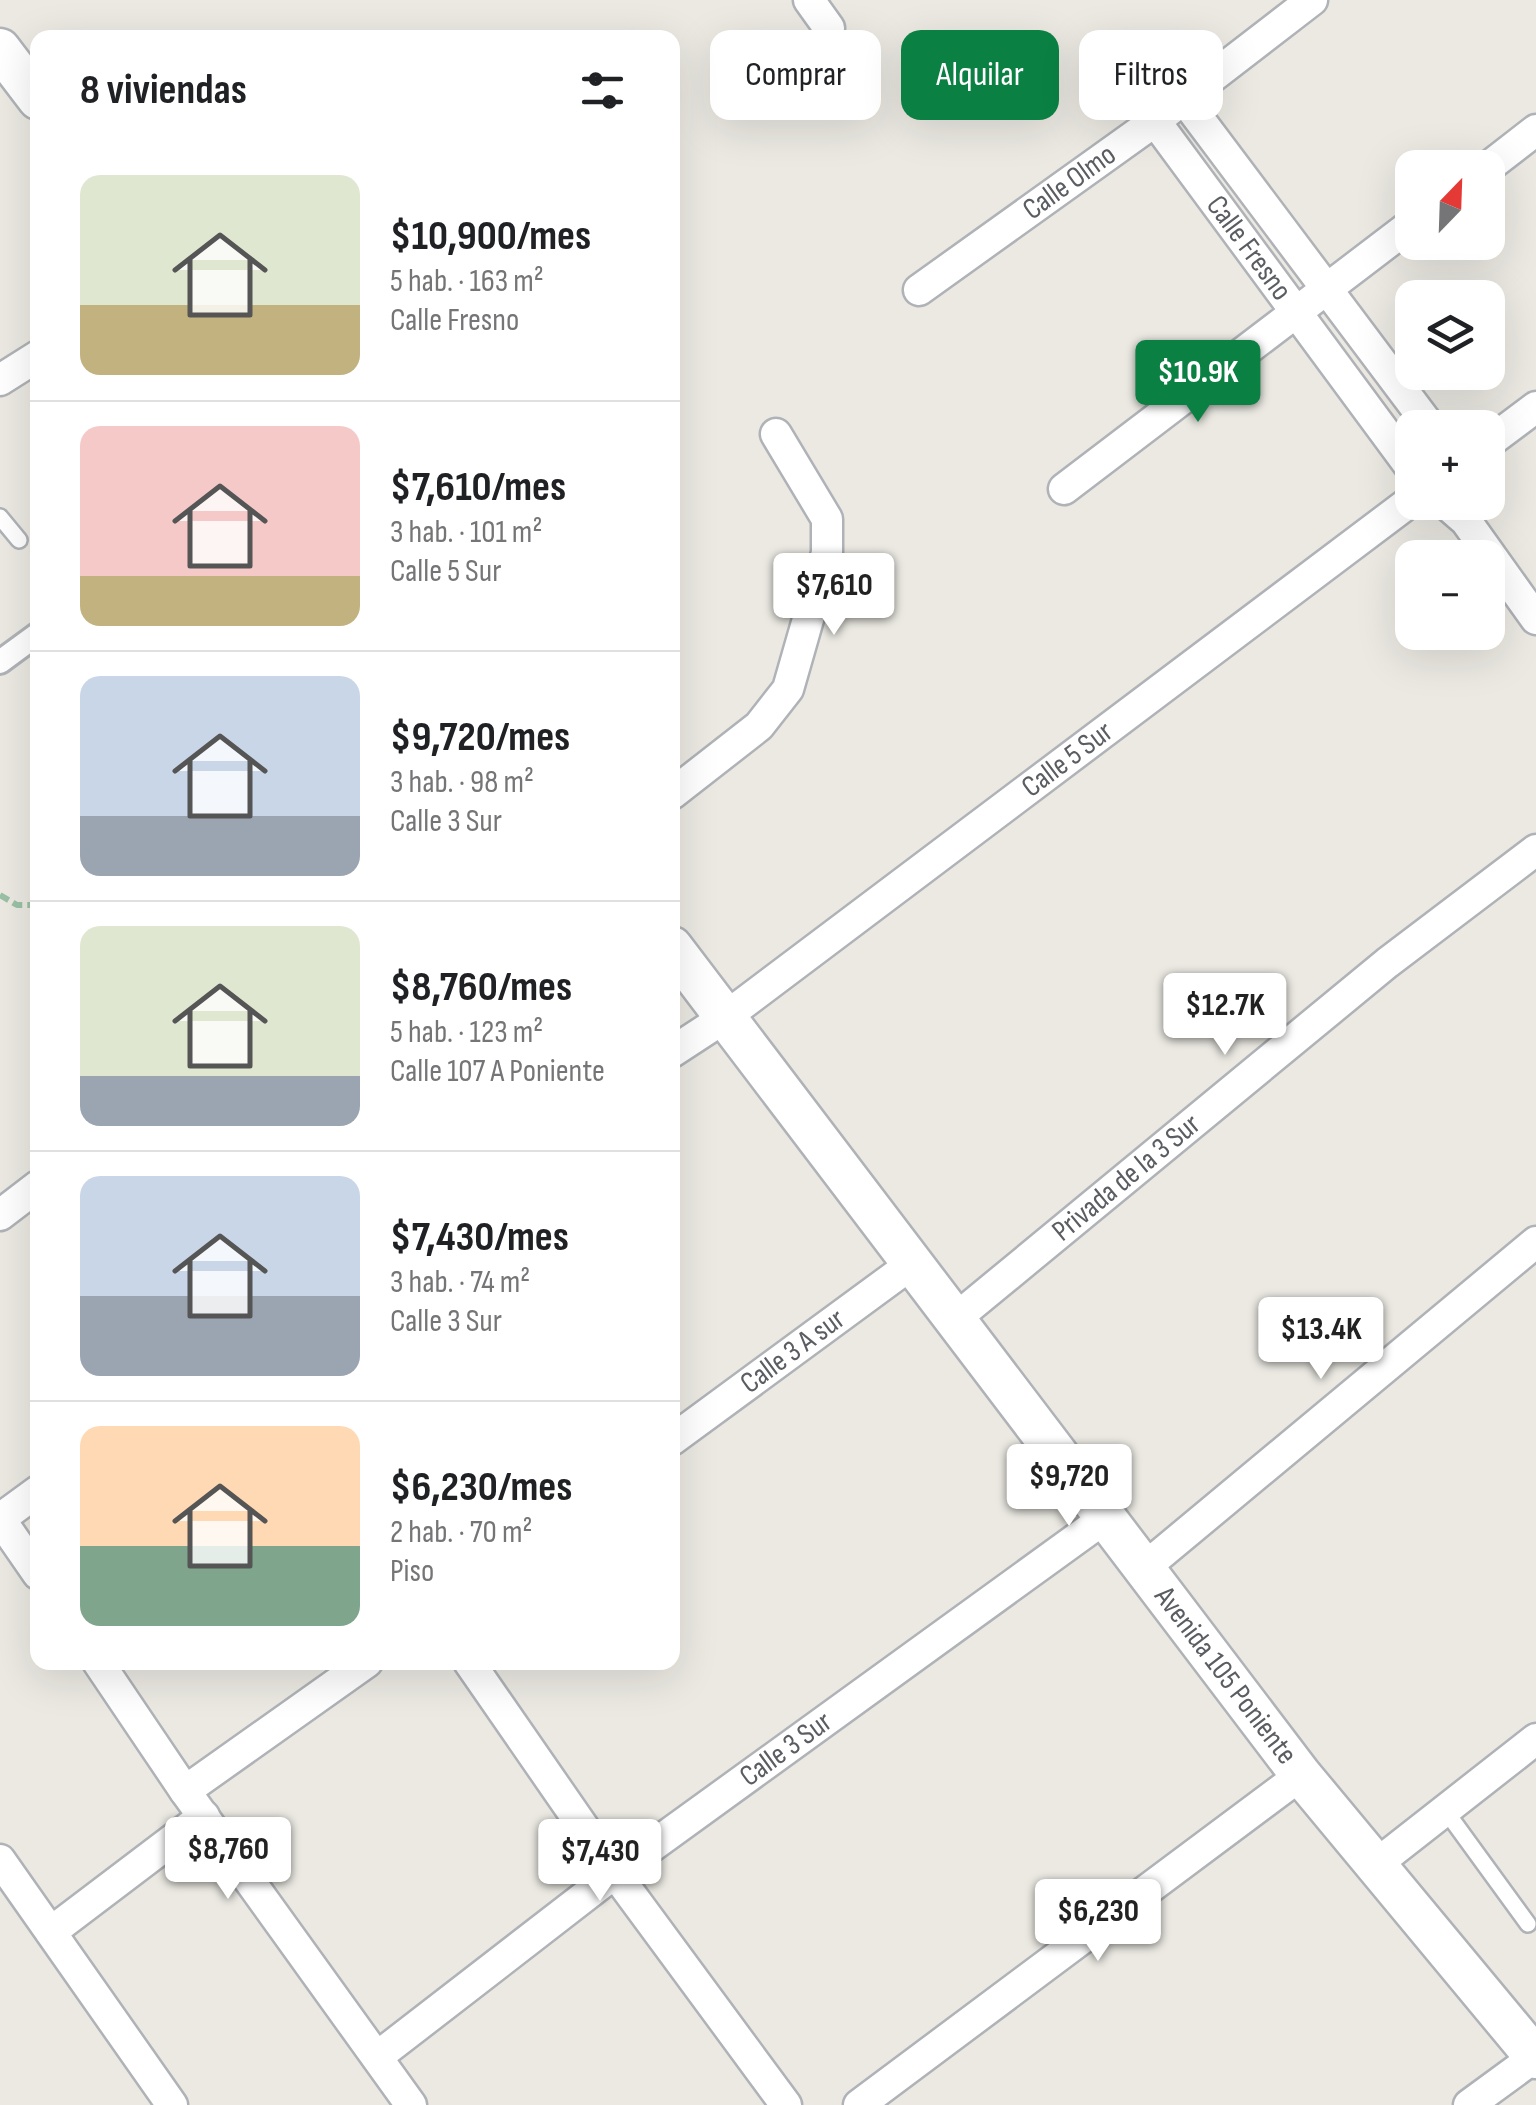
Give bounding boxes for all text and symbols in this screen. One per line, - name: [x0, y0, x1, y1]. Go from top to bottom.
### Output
- chip: Comprar: [710, 30, 881, 120]
- chip: Alquilar: [901, 30, 1059, 120]
- chip: Filtros: [1079, 30, 1223, 120]
- icon: filters: [575, 63, 630, 118]
- text: 8 viviendas: [80, 65, 247, 116]
- street label: Calle Olmo: [1016, 137, 1123, 228]
- north arrow: [1395, 150, 1505, 260]
- map controls: [1395, 150, 1505, 650]
- street label: Calle Fresno: [1198, 189, 1299, 308]
- text: $10,900/mes: [390, 211, 591, 262]
- icon: home: [160, 215, 280, 335]
- text: 5 hab. · 163 m²: [390, 262, 544, 301]
- button: layers: [1395, 280, 1505, 390]
- text: Calle Fresno: [390, 301, 519, 340]
- pin: $10.9K: [1117, 340, 1279, 425]
- text: $10.9K: [1157, 353, 1239, 392]
- button: +: [1395, 410, 1505, 520]
- text: $7,610/mes: [390, 462, 566, 513]
- icon: home: [160, 466, 280, 586]
- text: 3 hab. · 101 m²: [390, 513, 542, 552]
- button: −: [1395, 540, 1505, 650]
- text: Calle 5 Sur: [390, 552, 501, 591]
- pin: $7,610: [753, 553, 915, 638]
- text: $7,610: [795, 566, 873, 605]
- text: $9,720/mes: [390, 712, 570, 763]
- street label: Calle 5 Sur: [1015, 713, 1120, 805]
- icon: home: [160, 716, 280, 836]
- text: 3 hab. · 98 m²: [390, 763, 534, 802]
- text: Calle 3 Sur: [390, 802, 502, 841]
- text: $8,760/mes: [390, 962, 572, 1013]
- icon: home: [160, 966, 280, 1086]
- pin: $12.7K: [1144, 973, 1306, 1058]
- text: $12.7K: [1185, 986, 1265, 1025]
- text: 5 hab. · 123 m²: [390, 1013, 543, 1052]
- text: Calle 107 A Poniente: [390, 1052, 605, 1091]
- street label: Privada de la 3 Sur: [1045, 1106, 1208, 1249]
- text: $7,430/mes: [390, 1212, 569, 1263]
- icon: home: [160, 1216, 280, 1336]
- text: 3 hab. · 74 m²: [390, 1263, 530, 1302]
- pin: $13.4K: [1240, 1297, 1402, 1382]
- street label: Calle 3 A sur: [734, 1301, 852, 1401]
- text: Calle 3 Sur: [390, 1302, 502, 1341]
- text: $13.4K: [1280, 1310, 1362, 1349]
- pin: $9,720: [988, 1444, 1150, 1529]
- text: $9,720: [1029, 1457, 1109, 1496]
- text: $6,230/mes: [390, 1462, 572, 1513]
- icon: home: [160, 1466, 280, 1586]
- text: 2 hab. · 70 m²: [390, 1513, 532, 1552]
- text: Piso: [390, 1552, 434, 1591]
- street label: Avenida 105 Poniente: [1146, 1579, 1304, 1772]
- street label: Calle 3 Sur: [733, 1704, 839, 1794]
- pin: $8,760: [147, 1817, 309, 1902]
- pin: $7,430: [519, 1819, 681, 1904]
- text: $8,760: [187, 1830, 269, 1869]
- text: $7,430: [560, 1832, 640, 1871]
- pin: $6,230: [1017, 1879, 1179, 1964]
- text: $6,230: [1057, 1892, 1139, 1931]

